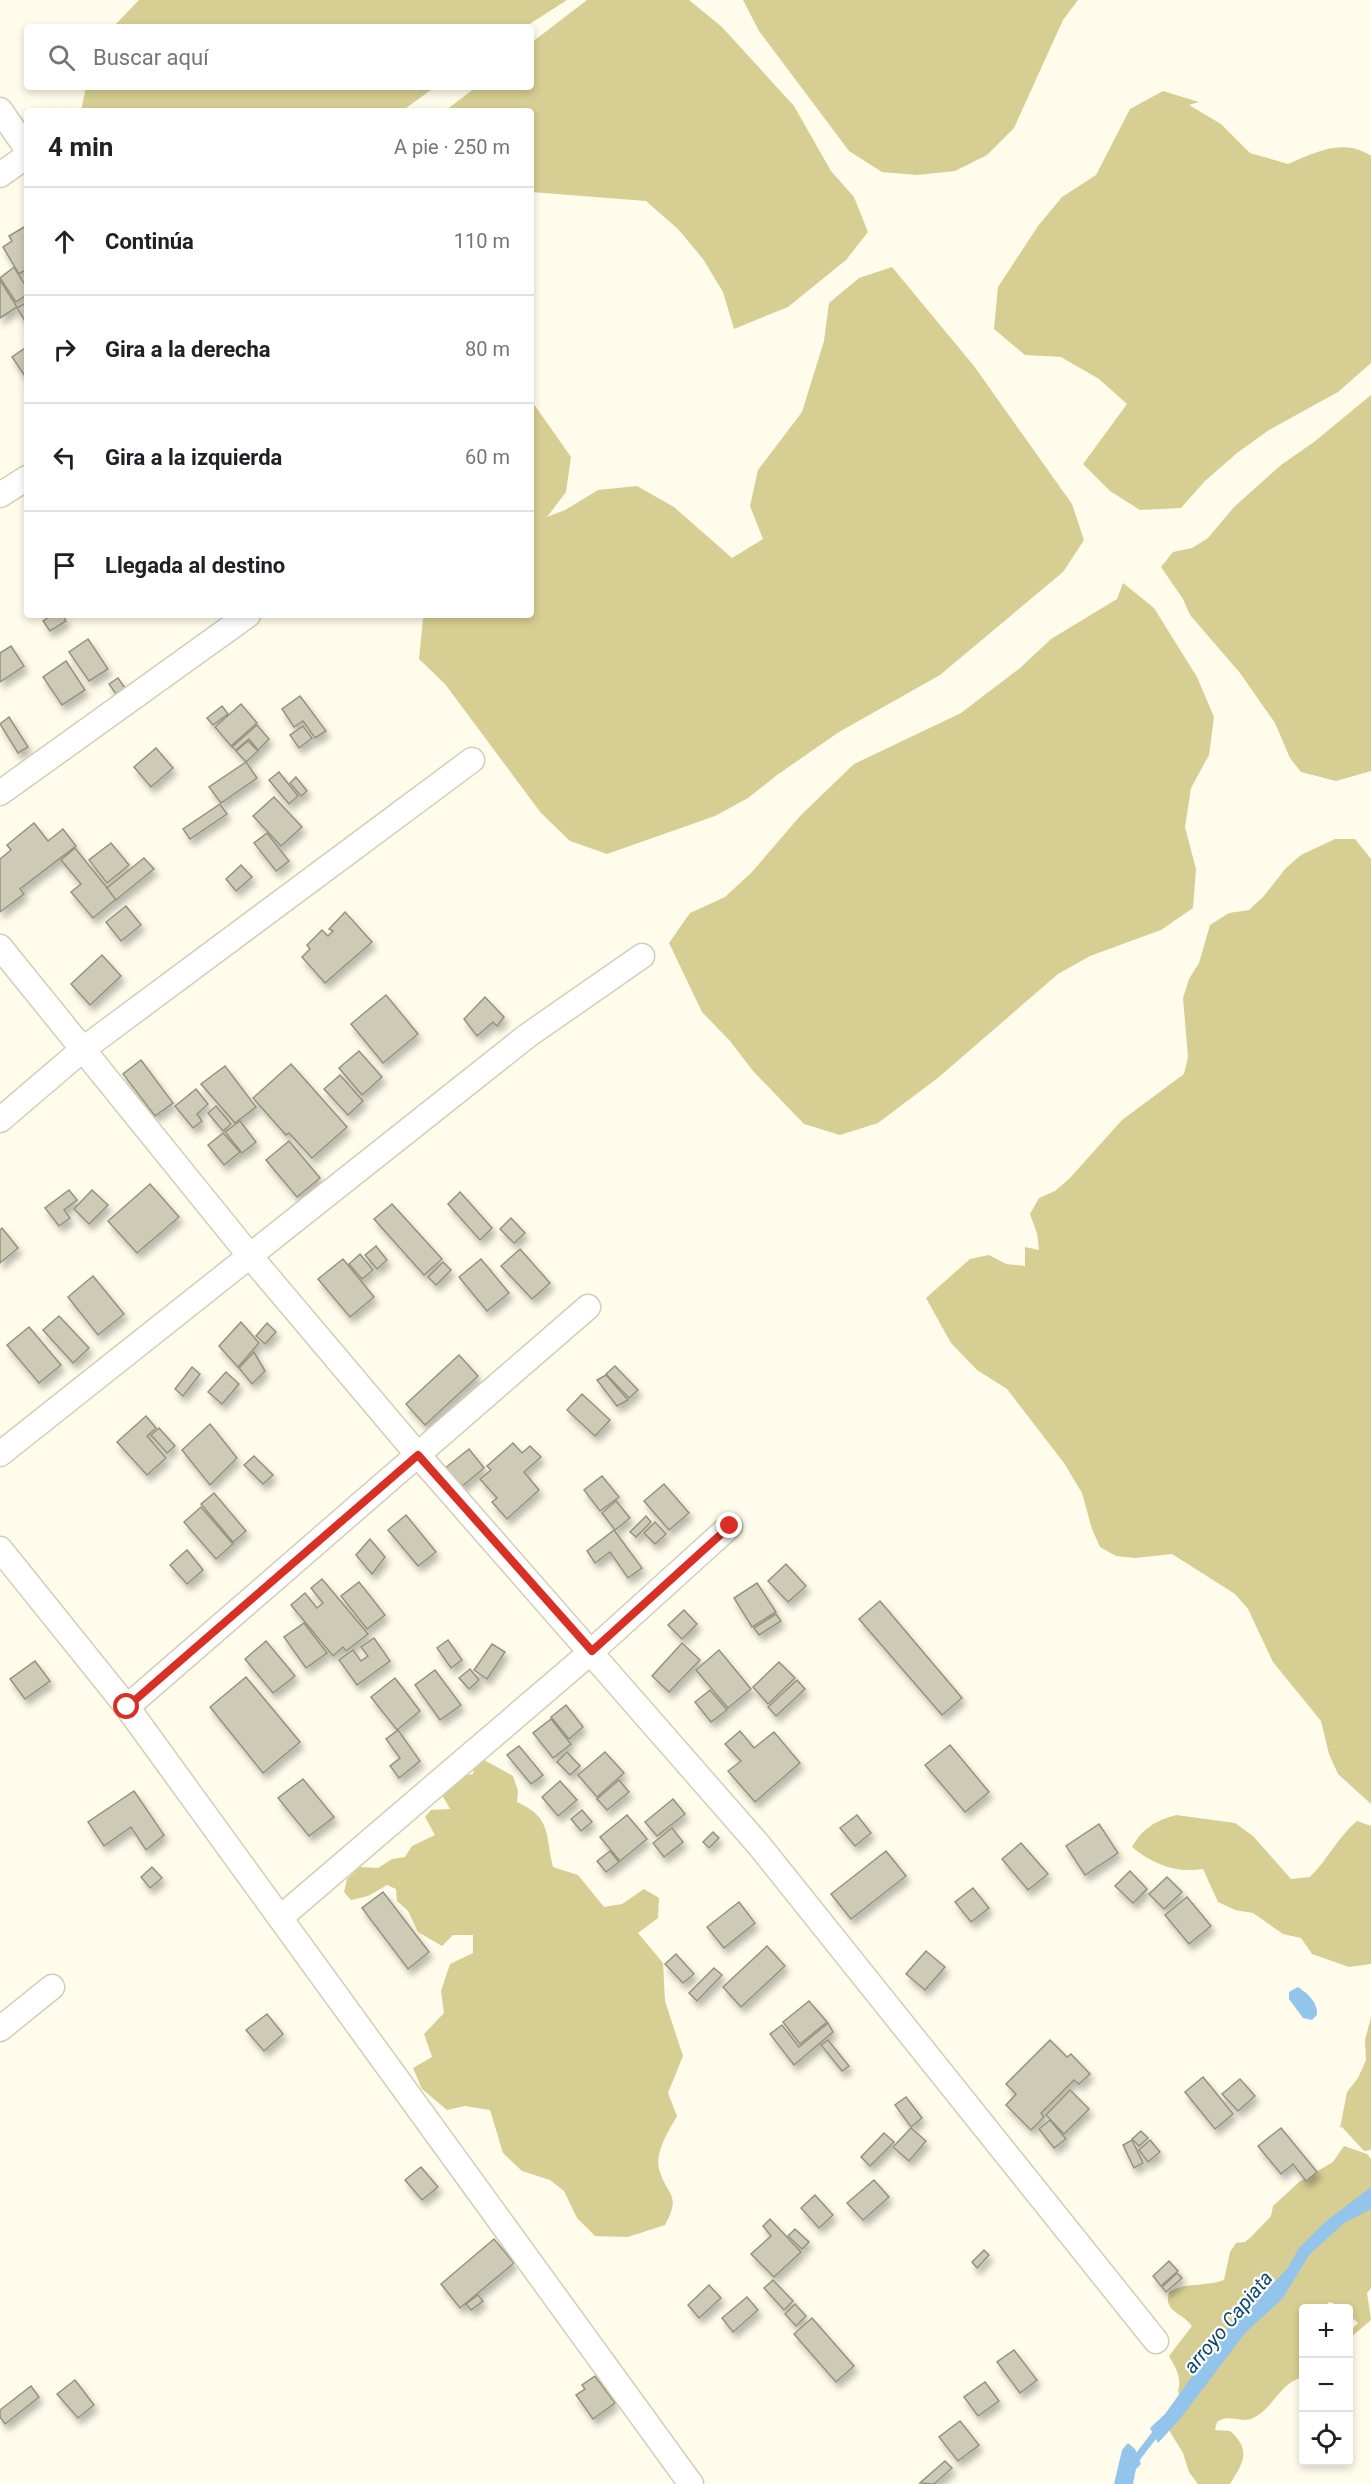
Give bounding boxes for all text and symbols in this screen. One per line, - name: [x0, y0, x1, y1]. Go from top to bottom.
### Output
- search box: [24, 24, 534, 90]
- icon: search: [45, 41, 78, 74]
- text: Buscar aquí: [93, 45, 209, 70]
- text: 4 min: [48, 132, 113, 162]
- text: A pie · 250 m: [394, 135, 510, 159]
- icon: ahead: [48, 225, 81, 258]
- text: Continúa: [105, 229, 194, 254]
- text: 110 m: [454, 229, 510, 253]
- icon: right: [48, 333, 81, 366]
- text: Gira a la derecha: [105, 337, 271, 362]
- text: 80 m: [465, 337, 510, 361]
- icon: left: [48, 441, 81, 474]
- text: Gira a la izquierda: [105, 445, 282, 470]
- text: 60 m: [465, 445, 510, 469]
- icon: arrive: [48, 549, 81, 582]
- text: Llegada al destino: [105, 553, 285, 578]
- route end: [716, 1512, 742, 1538]
- route start: [113, 1693, 139, 1719]
- water label: arroyo Capiata: [1178, 2266, 1278, 2378]
- map controls: [1299, 2304, 1353, 2466]
- button: +: [1299, 2304, 1353, 2358]
- button: −: [1299, 2358, 1353, 2412]
- button: locate: [1299, 2412, 1353, 2466]

